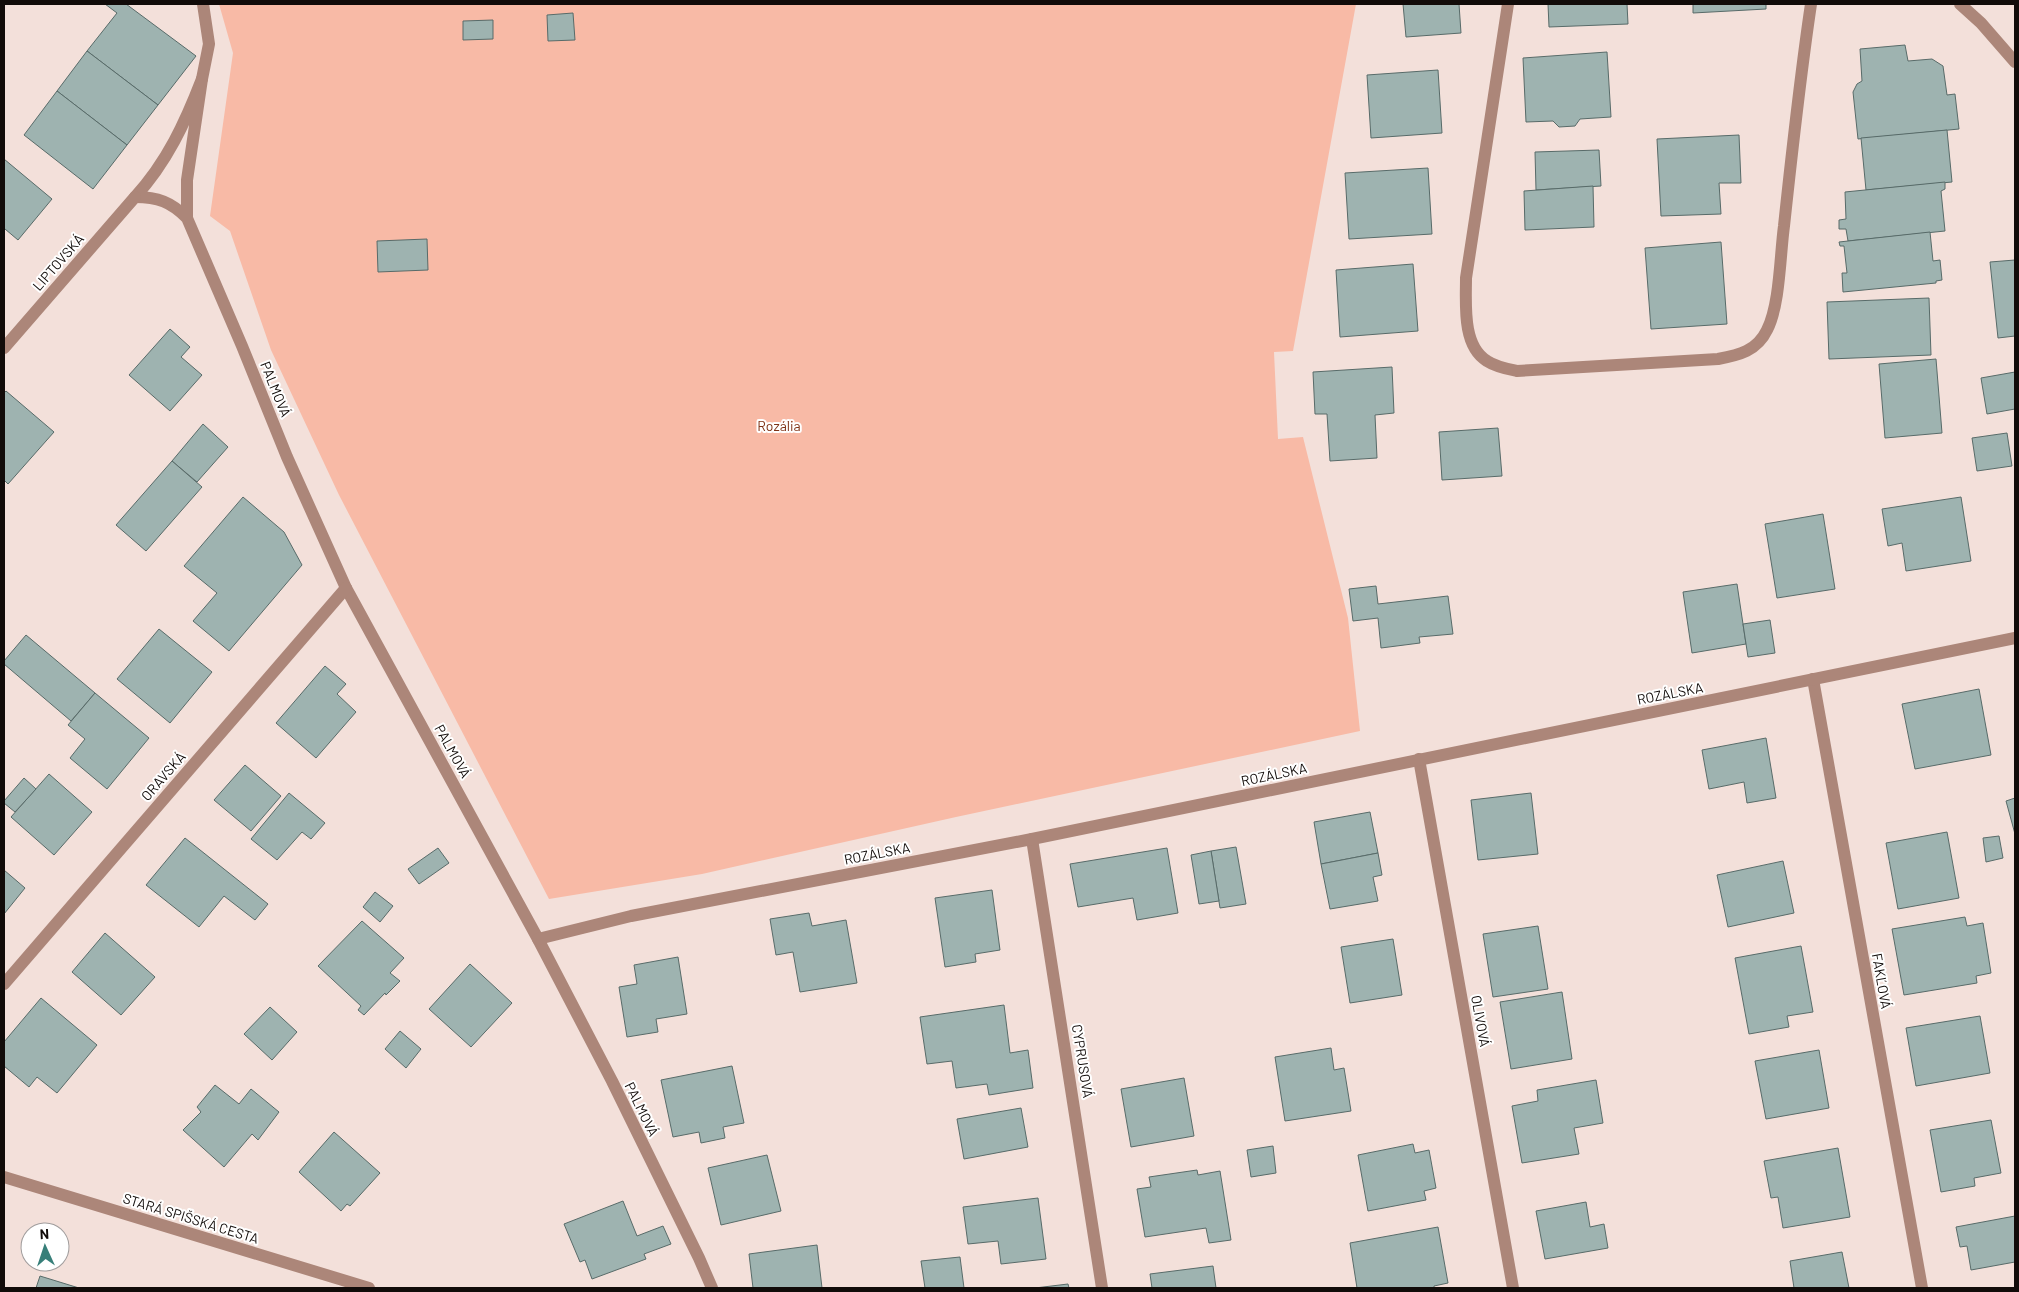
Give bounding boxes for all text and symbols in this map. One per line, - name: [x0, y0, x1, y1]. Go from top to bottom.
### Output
- street label: LIPTOVSKÁ: [29, 230, 88, 294]
- street label: PALMOVÁ: [257, 359, 295, 420]
- park label: Rozália: [757, 417, 801, 434]
- street label: ROZÁLSKA: [1635, 678, 1705, 708]
- street label: PALMOVÁ: [431, 721, 475, 781]
- street label: ORAVSKÁ: [137, 748, 189, 804]
- street label: ROZÁLSKA: [1239, 759, 1309, 789]
- street label: ROZÁLSKA: [842, 838, 912, 868]
- street label: FAKĽOVÁ: [1869, 952, 1895, 1011]
- street label: OLIVOVÁ: [1468, 994, 1494, 1049]
- street label: CYPRUSOVÁ: [1069, 1023, 1097, 1099]
- street label: PALMOVÁ: [622, 1079, 663, 1139]
- street label: STARÁ SPIŠSKÁ CESTA: [121, 1189, 261, 1247]
- north arrow: [20, 1222, 70, 1272]
- text: N: [39, 1225, 49, 1242]

